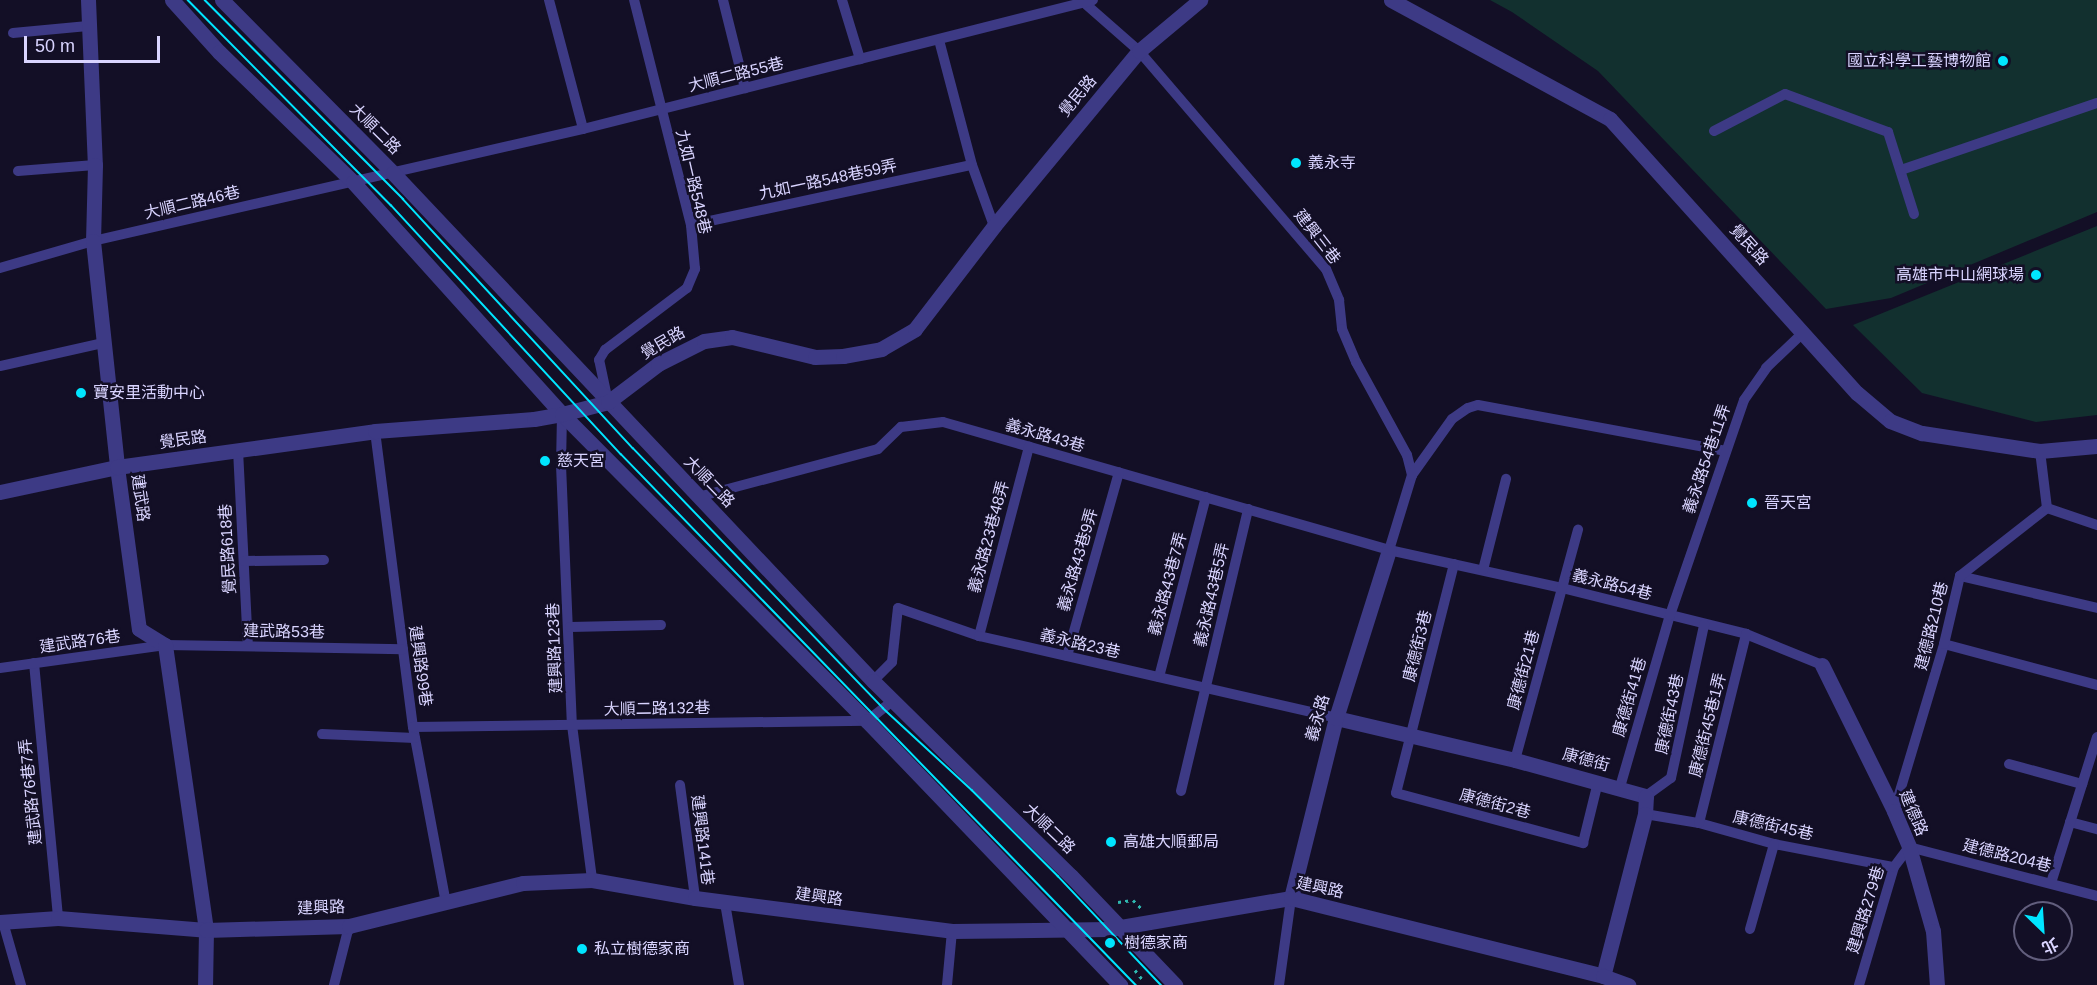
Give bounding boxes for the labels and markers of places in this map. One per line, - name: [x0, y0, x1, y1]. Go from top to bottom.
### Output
- place label: 國立科學工藝博物館: [1847, 51, 1991, 71]
- marker: 國立科學工藝博物館: [1996, 54, 2010, 68]
- place label: 義永寺: [1308, 153, 1356, 173]
- marker: 義永寺: [1289, 156, 1303, 170]
- place label: 高雄市中山網球場: [1896, 265, 2024, 285]
- marker: 高雄市中山網球場: [2029, 268, 2043, 282]
- place label: 寶安里活動中心: [93, 383, 205, 403]
- marker: 寶安里活動中心: [74, 386, 88, 400]
- place label: 慈天宮: [557, 451, 605, 471]
- marker: 慈天宮: [538, 454, 552, 468]
- place label: 晉天宮: [1764, 493, 1812, 513]
- marker: 晉天宮: [1745, 496, 1759, 510]
- place label: 高雄大順郵局: [1123, 832, 1219, 852]
- marker: 高雄大順郵局: [1104, 835, 1118, 849]
- place label: 樹德家商: [1124, 933, 1188, 953]
- marker: 樹德家商: [1101, 934, 1119, 952]
- place label: 私立樹德家商: [594, 939, 690, 959]
- marker: 私立樹德家商: [575, 942, 589, 956]

